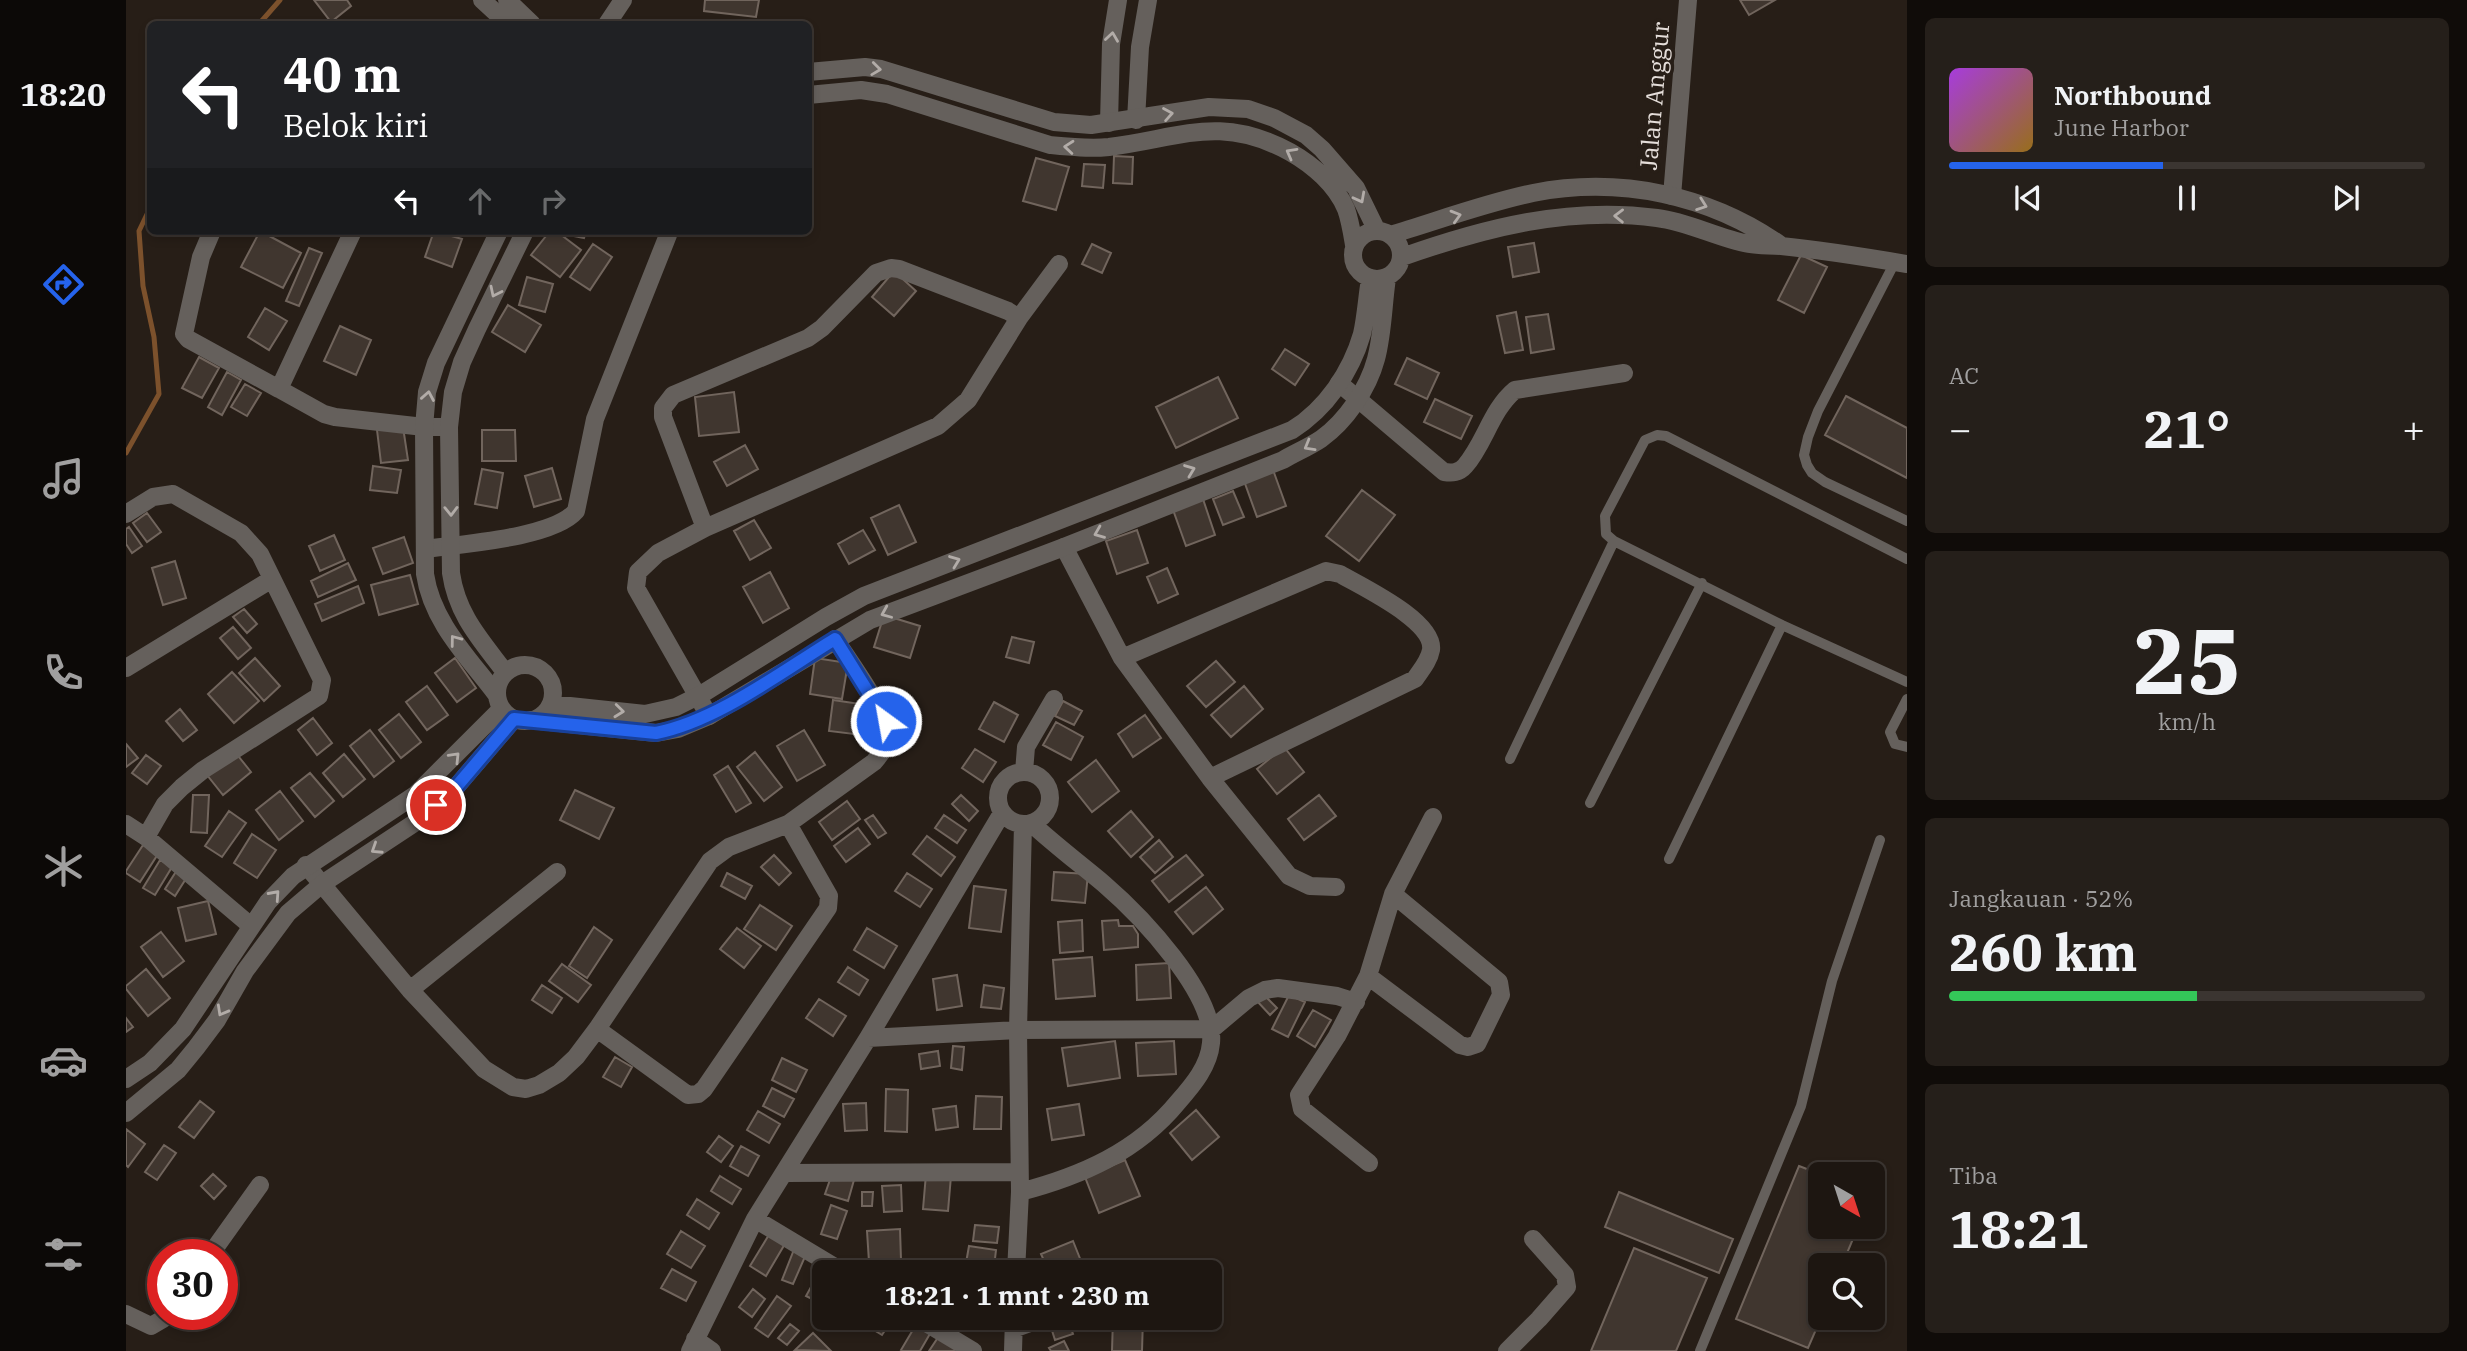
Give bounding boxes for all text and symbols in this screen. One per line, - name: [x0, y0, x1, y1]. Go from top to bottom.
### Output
- street label: Jalan Anggur: [1632, 20, 1676, 171]
- one-way arrow: [1105, 31, 1120, 43]
- text: 40 m: [283, 42, 401, 105]
- icon: left: [168, 49, 259, 140]
- one-way arrow: [871, 61, 882, 76]
- text: 18:20: [20, 73, 106, 115]
- text: Northbound: [2054, 78, 2211, 112]
- text: Belok kiri: [283, 104, 428, 146]
- one-way arrow: [1163, 107, 1174, 122]
- text: June Harbor: [2054, 112, 2189, 142]
- one-way arrow: [1063, 140, 1074, 155]
- one-way arrow: [1286, 148, 1298, 161]
- icon: previous: [2009, 179, 2047, 217]
- icon: pause: [2168, 179, 2206, 217]
- icon: next: [2327, 179, 2365, 217]
- icon: left: [388, 182, 426, 220]
- icon: ahead: [461, 182, 499, 220]
- icon: right: [534, 182, 572, 220]
- one-way arrow: [1352, 191, 1365, 203]
- one-way arrow: [1695, 197, 1707, 211]
- one-way arrow: [1614, 208, 1625, 223]
- one-way arrow: [1450, 209, 1462, 224]
- icon: directions: [39, 260, 88, 309]
- one-way arrow: [489, 285, 503, 297]
- text: AC: [1949, 360, 1979, 390]
- one-way arrow: [420, 390, 435, 402]
- text: 21°: [2144, 395, 2230, 462]
- text: −: [1949, 404, 1972, 453]
- text: +: [2402, 404, 2425, 453]
- one-way arrow: [1304, 438, 1316, 451]
- icon: music: [39, 454, 88, 503]
- one-way arrow: [1184, 464, 1196, 478]
- one-way arrow: [443, 506, 458, 517]
- one-way arrow: [1094, 524, 1106, 538]
- one-way arrow: [949, 555, 961, 569]
- text: 25: [2132, 601, 2242, 719]
- one-way arrow: [881, 604, 893, 618]
- one-way arrow: [451, 635, 463, 647]
- icon: phone: [39, 648, 88, 697]
- position arrow: [849, 684, 923, 758]
- one-way arrow: [614, 703, 625, 718]
- text: km/h: [2158, 706, 2216, 736]
- one-way arrow: [446, 752, 459, 765]
- pin: [406, 775, 466, 835]
- icon: arrive: [417, 786, 455, 824]
- one-way arrow: [371, 840, 384, 853]
- icon: climate: [39, 842, 88, 891]
- text: Jangkauan · 52%: [1949, 883, 2133, 913]
- one-way arrow: [267, 890, 279, 903]
- text: 260 km: [1949, 918, 2138, 985]
- one-way arrow: [217, 1004, 230, 1016]
- icon: car: [39, 1036, 88, 1085]
- text: Tiba: [1949, 1160, 1998, 1190]
- north arrow: [1808, 1162, 1885, 1239]
- map controls: [1808, 1162, 1885, 1330]
- text: 18:21: [1949, 1195, 2090, 1262]
- icon: filters: [39, 1230, 88, 1279]
- speed limit sign: 30: [147, 1239, 238, 1330]
- button: search: [1808, 1253, 1885, 1330]
- text: 18:21 · 1 mnt · 230 m: [885, 1278, 1149, 1312]

